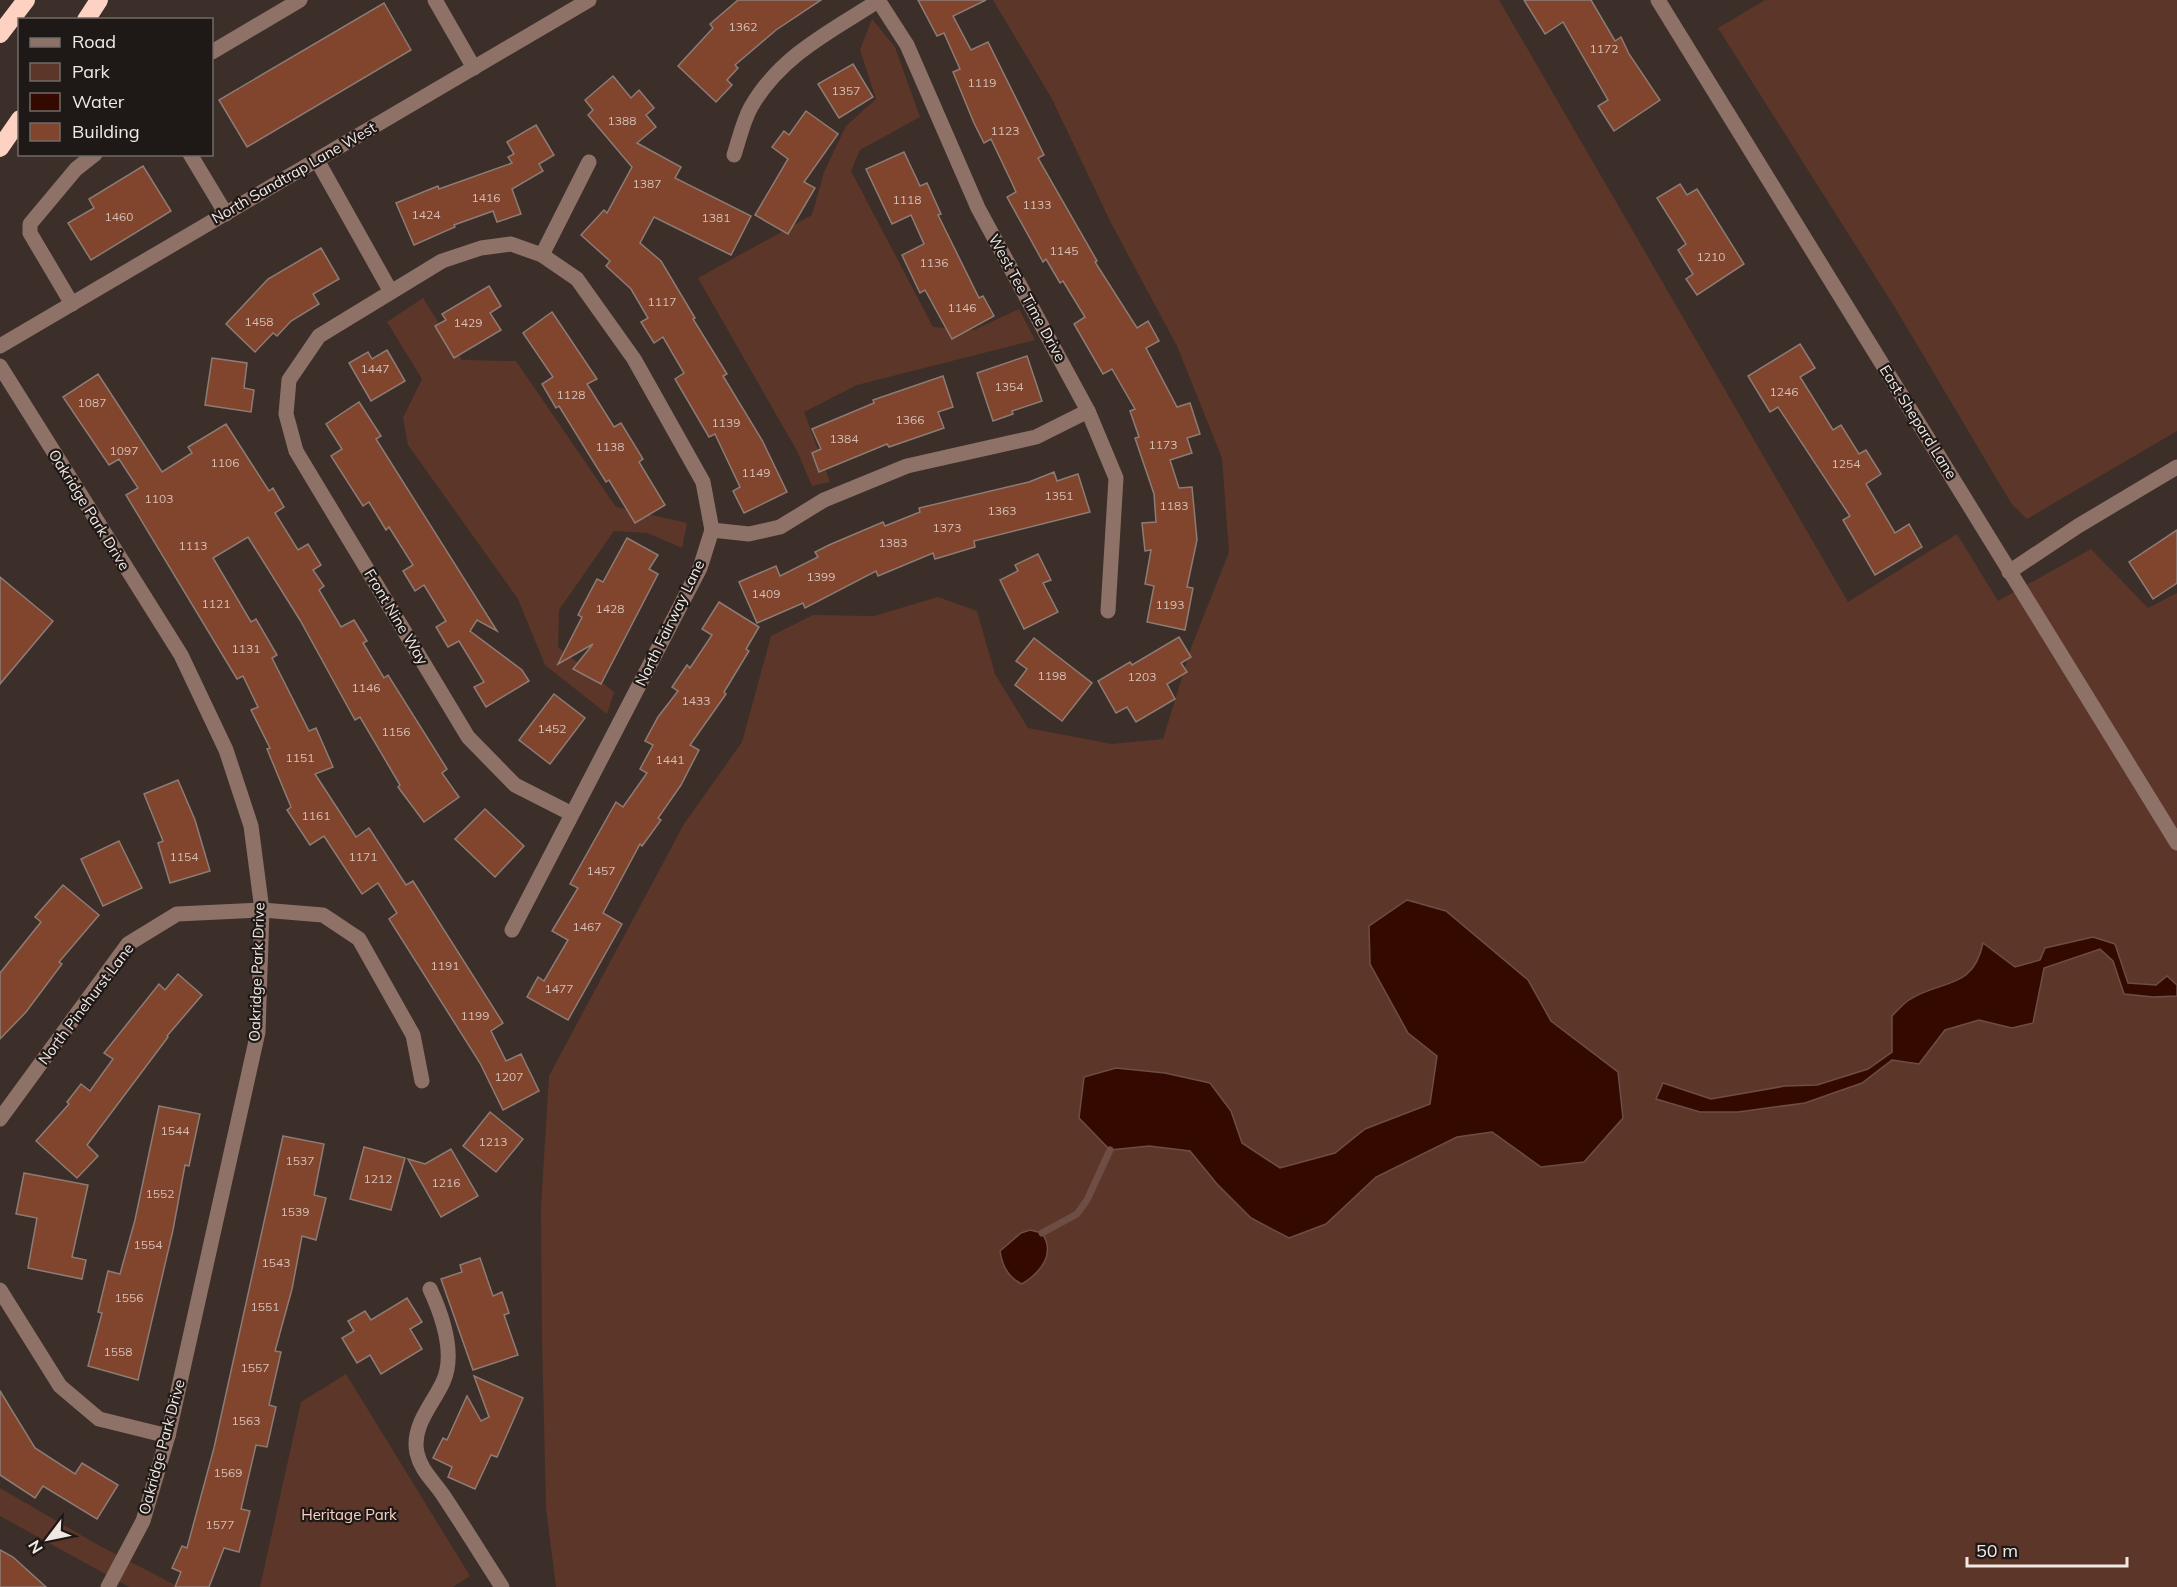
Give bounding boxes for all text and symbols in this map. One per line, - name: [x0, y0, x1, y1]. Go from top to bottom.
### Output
- legend: [18, 18, 213, 156]
- house number: 1362: [729, 19, 757, 34]
- text: Road: [72, 30, 116, 53]
- house number: 1172: [1590, 41, 1618, 56]
- text: Park: [72, 60, 111, 83]
- house number: 1119: [968, 75, 996, 90]
- house number: 1357: [832, 83, 860, 98]
- text: Water: [72, 90, 125, 113]
- house number: 1388: [608, 113, 636, 128]
- street label: North Sandtrap Lane West: [208, 118, 379, 228]
- text: Building: [72, 120, 140, 143]
- house number: 1123: [991, 123, 1019, 138]
- house number: 1387: [633, 176, 661, 191]
- house number: 1416: [472, 190, 500, 205]
- house number: 1118: [893, 192, 921, 207]
- house number: 1133: [1023, 197, 1051, 212]
- house number: 1424: [412, 207, 440, 222]
- house number: 1460: [105, 209, 133, 224]
- house number: 1381: [702, 210, 730, 225]
- street label: West Tee Time Drive: [985, 231, 1070, 365]
- house number: 1145: [1050, 243, 1078, 258]
- house number: 1210: [1697, 249, 1725, 264]
- house number: 1136: [920, 255, 948, 270]
- house number: 1117: [648, 294, 676, 309]
- house number: 1146: [948, 300, 976, 315]
- house number: 1458: [245, 314, 273, 329]
- house number: 1429: [454, 315, 482, 330]
- house number: 1447: [361, 361, 389, 376]
- street label: East Shepard Lane: [1876, 361, 1961, 482]
- house number: 1354: [995, 379, 1023, 394]
- house number: 1246: [1770, 384, 1798, 399]
- house number: 1128: [557, 387, 585, 402]
- house number: 1087: [78, 395, 106, 410]
- house number: 1366: [896, 412, 924, 427]
- house number: 1139: [712, 415, 740, 430]
- house number: 1384: [830, 431, 858, 446]
- house number: 1173: [1149, 437, 1177, 452]
- house number: 1138: [596, 439, 624, 454]
- house number: 1097: [110, 443, 138, 458]
- street label: Oakridge Park Drive: [44, 446, 134, 574]
- house number: 1106: [211, 455, 239, 470]
- house number: 1254: [1832, 456, 1860, 471]
- house number: 1149: [742, 465, 770, 480]
- house number: 1351: [1045, 488, 1073, 503]
- house number: 1103: [145, 491, 173, 506]
- house number: 1183: [1160, 498, 1188, 513]
- house number: 1363: [988, 503, 1016, 518]
- house number: 1373: [933, 520, 961, 535]
- house number: 1383: [879, 535, 907, 550]
- house number: 1113: [179, 538, 207, 553]
- street label: North Fairway Lane: [631, 557, 708, 689]
- street label: Front Nine Way: [360, 565, 433, 668]
- house number: 1399: [807, 569, 835, 584]
- house number: 1409: [752, 586, 780, 601]
- house number: 1121: [202, 596, 230, 611]
- house number: 1193: [1156, 597, 1184, 612]
- house number: 1428: [596, 601, 624, 616]
- house number: 1131: [232, 641, 260, 656]
- house number: 1198: [1038, 668, 1066, 683]
- house number: 1203: [1128, 669, 1156, 684]
- house number: 1146: [352, 680, 380, 695]
- house number: 1433: [682, 693, 710, 708]
- house number: 1452: [538, 721, 566, 736]
- house number: 1156: [382, 724, 410, 739]
- house number: 1151: [286, 750, 314, 765]
- house number: 1441: [656, 752, 684, 767]
- house number: 1161: [302, 808, 330, 823]
- house number: 1154: [170, 849, 198, 864]
- house number: 1171: [349, 849, 377, 864]
- house number: 1457: [587, 863, 615, 878]
- street label: Oakridge Park Drive: [245, 902, 268, 1042]
- house number: 1467: [573, 919, 601, 934]
- street label: North Pinehurst Lane: [34, 939, 138, 1068]
- house number: 1191: [431, 958, 459, 973]
- house number: 1477: [545, 981, 573, 996]
- house number: 1199: [461, 1008, 489, 1023]
- house number: 1207: [495, 1069, 523, 1084]
- house number: 1544: [161, 1123, 189, 1138]
- house number: 1213: [479, 1134, 507, 1149]
- house number: 1537: [286, 1153, 314, 1168]
- house number: 1212: [364, 1171, 392, 1186]
- house number: 1216: [432, 1175, 460, 1190]
- house number: 1552: [146, 1186, 174, 1201]
- house number: 1539: [281, 1204, 309, 1219]
- house number: 1554: [134, 1237, 162, 1252]
- house number: 1543: [262, 1255, 290, 1270]
- house number: 1556: [115, 1290, 143, 1305]
- house number: 1551: [251, 1299, 279, 1314]
- house number: 1558: [104, 1344, 132, 1359]
- house number: 1557: [241, 1360, 269, 1375]
- street label: Oakridge Park Drive: [134, 1377, 189, 1517]
- house number: 1563: [232, 1413, 260, 1428]
- house number: 1569: [214, 1465, 242, 1480]
- park label: Heritage Park: [301, 1505, 397, 1524]
- north arrow: [18, 1509, 78, 1569]
- house number: 1577: [206, 1517, 234, 1532]
- scale bar: [1967, 1530, 2128, 1568]
- text: N: [24, 1537, 47, 1557]
- text: 50 m: [1976, 1539, 2018, 1562]

